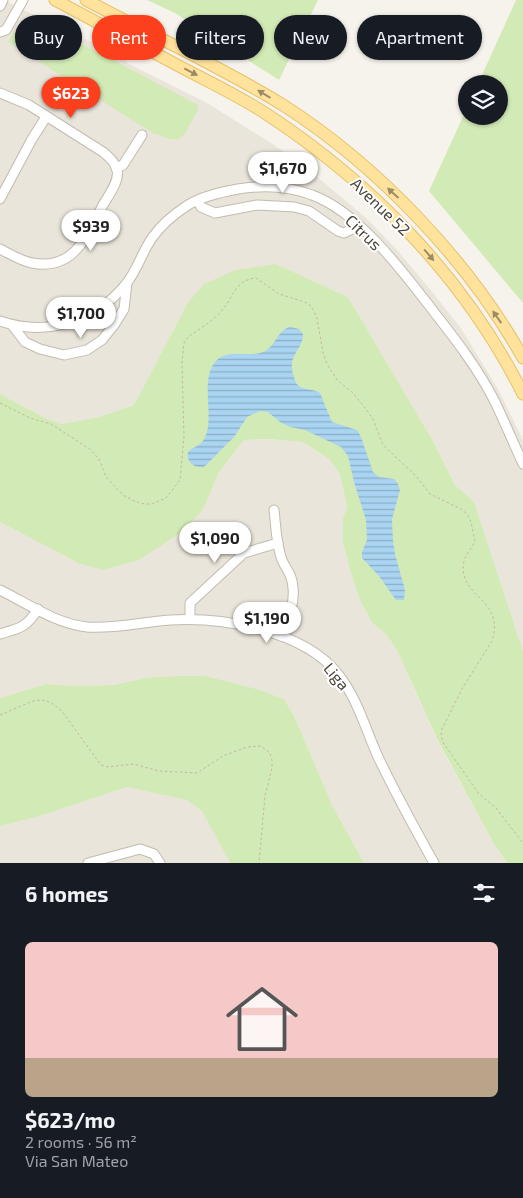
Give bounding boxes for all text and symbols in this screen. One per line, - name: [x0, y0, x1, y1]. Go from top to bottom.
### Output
- chip: Buy: [15, 15, 82, 60]
- chip: Rent: [92, 15, 166, 60]
- chip: Filters: [176, 15, 264, 60]
- chip: New: [274, 15, 347, 60]
- chip: Apartment: [357, 15, 482, 60]
- one-way arrow: [183, 68, 198, 76]
- map controls: [458, 75, 508, 125]
- button: layers: [458, 75, 508, 125]
- pin: $623: [41, 76, 101, 119]
- text: $623: [52, 83, 90, 102]
- one-way arrow: [258, 90, 271, 99]
- pin: $1,670: [242, 152, 324, 194]
- text: $1,670: [259, 158, 307, 177]
- street label: Avenue 52: [348, 173, 414, 239]
- one-way arrow: [387, 187, 399, 199]
- pin: $939: [61, 210, 121, 252]
- street label: Citrus: [342, 210, 386, 254]
- text: $939: [72, 216, 110, 235]
- one-way arrow: [423, 248, 435, 260]
- pin: $1,700: [40, 296, 122, 339]
- text: $1,700: [57, 303, 105, 322]
- one-way arrow: [492, 310, 502, 324]
- pin: $1,090: [174, 522, 256, 564]
- text: $1,090: [190, 528, 240, 547]
- pin: $1,190: [226, 602, 308, 644]
- text: $1,190: [244, 608, 290, 627]
- street label: Liga: [320, 658, 354, 694]
- icon: filters: [470, 879, 498, 907]
- text: 6 homes: [25, 881, 108, 906]
- icon: home: [217, 974, 307, 1064]
- text: $623/mo: [25, 1107, 116, 1132]
- text: 2 rooms · 56 m²: [25, 1132, 137, 1151]
- text: Via San Mateo: [25, 1151, 128, 1170]

